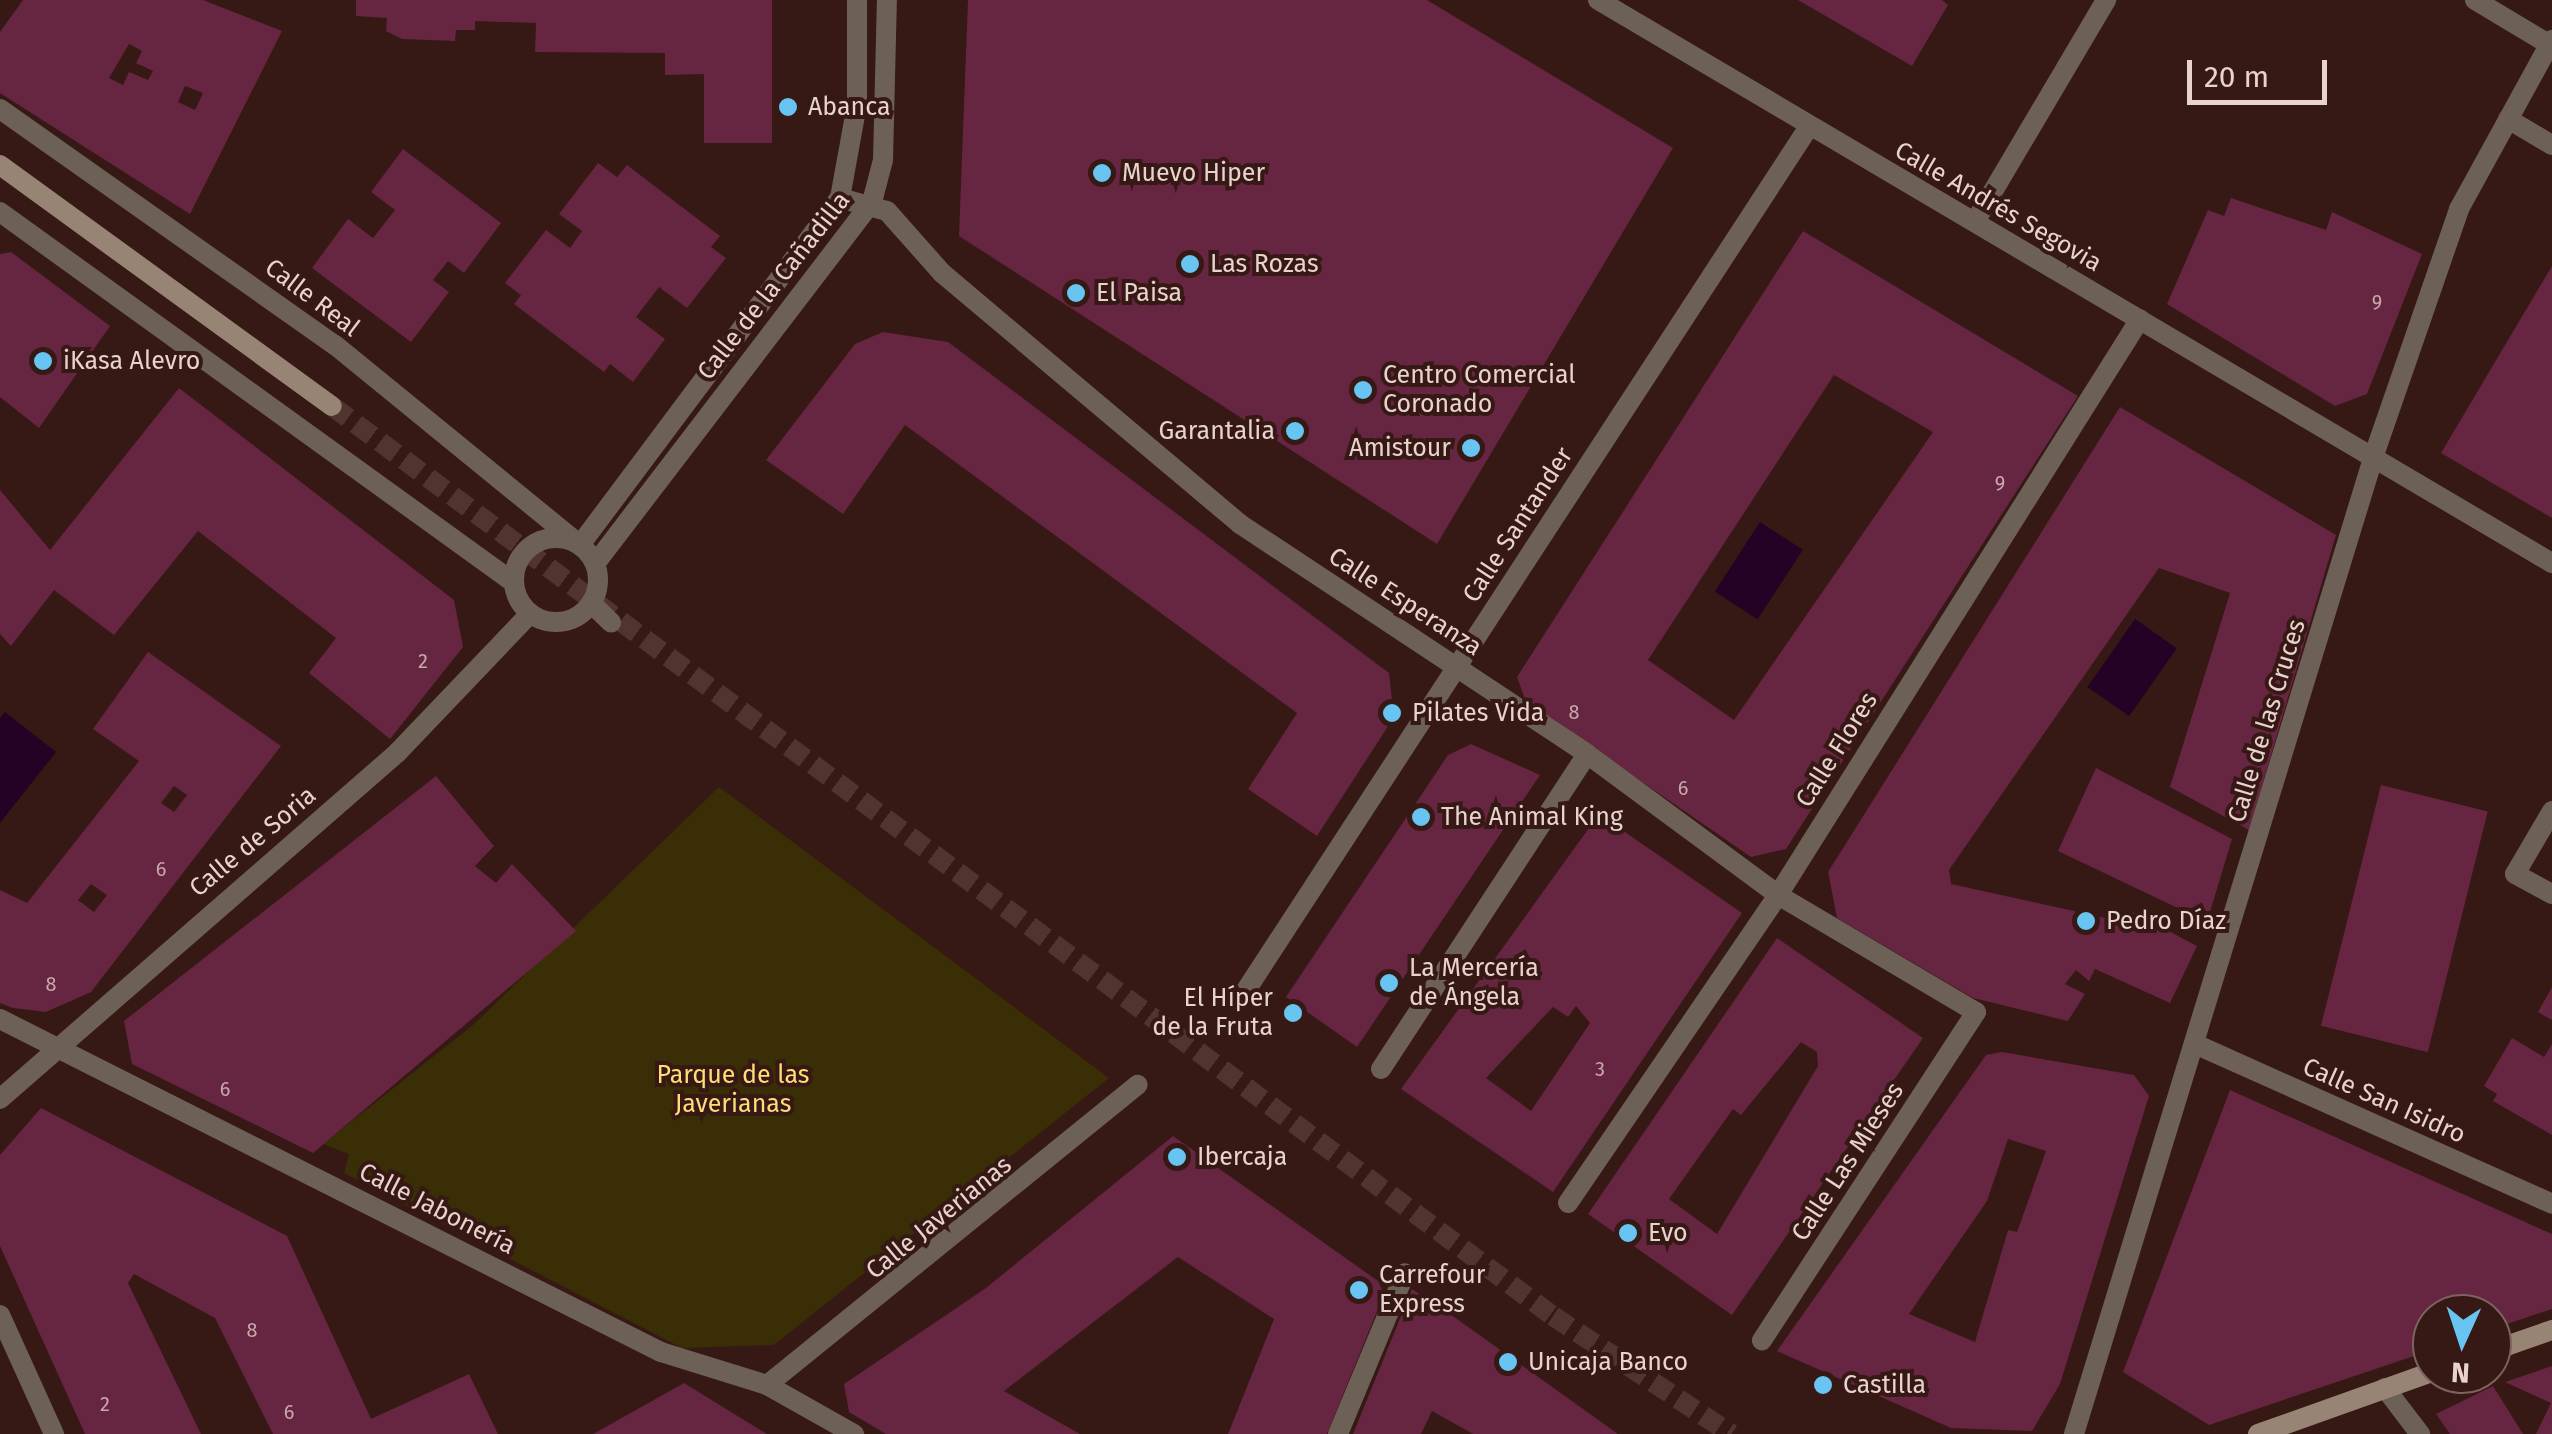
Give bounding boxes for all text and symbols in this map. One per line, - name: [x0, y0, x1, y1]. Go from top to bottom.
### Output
- scale bar: [2192, 40, 2332, 102]
- text: 20 m: [2204, 59, 2269, 95]
- place label: Abanca: [808, 92, 890, 122]
- marker: Abanca: [777, 96, 799, 118]
- street label: Calle Andrés Segovia: [1889, 136, 2107, 278]
- place label: Muevo Hiper: [1122, 158, 1265, 188]
- marker: Muevo Hiper: [1091, 162, 1113, 184]
- street label: Calle de la Cañadilla: [691, 186, 857, 386]
- place label: Las Rozas: [1210, 249, 1319, 279]
- street label: Calle Real: [259, 253, 365, 343]
- marker: Las Rozas: [1179, 253, 1201, 275]
- place label: El Paisa: [1096, 278, 1182, 308]
- marker: El Paisa: [1065, 282, 1087, 304]
- house number: 9: [2372, 290, 2382, 314]
- place label: iKasa Alevro: [63, 346, 200, 376]
- marker: iKasa Alevro: [32, 350, 54, 372]
- place label: Centro Comercial Coronado: [1383, 361, 1576, 420]
- marker: Centro Comercial Coronado: [1352, 379, 1374, 401]
- place label: Garantalia: [1158, 416, 1275, 446]
- marker: Garantalia: [1284, 420, 1306, 442]
- place label: Amistour: [1349, 433, 1451, 463]
- marker: Amistour: [1460, 437, 1482, 459]
- street label: Calle Santander: [1457, 442, 1579, 608]
- house number: 9: [1995, 471, 2005, 495]
- street label: Calle Esperanza: [1323, 541, 1487, 663]
- street label: Calle de las Cruces: [2222, 616, 2312, 826]
- house number: 2: [418, 649, 428, 673]
- street label: Calle Flores: [1790, 687, 1884, 813]
- place label: Pilates Vida: [1412, 698, 1544, 728]
- house number: 8: [1568, 700, 1580, 724]
- marker: Pilates Vida: [1381, 702, 1403, 724]
- house number: 6: [1678, 776, 1688, 800]
- street label: Calle de Soria: [184, 781, 322, 903]
- place label: The Animal King: [1441, 802, 1623, 832]
- marker: The Animal King: [1410, 806, 1432, 828]
- house number: 6: [156, 857, 166, 881]
- place label: Pedro Díaz: [2106, 906, 2226, 936]
- marker: Pedro Díaz: [2075, 910, 2097, 932]
- place label: La Mercería de Ángela: [1409, 954, 1539, 1013]
- house number: 8: [45, 972, 57, 996]
- marker: La Mercería de Ángela: [1378, 972, 1400, 994]
- place label: El Híper de la Fruta: [1152, 984, 1273, 1043]
- marker: El Híper de la Fruta: [1282, 1002, 1304, 1024]
- street label: Calle San Isidro: [2298, 1052, 2470, 1150]
- house number: 3: [1595, 1057, 1605, 1081]
- park label: Parque de las Javerianas: [657, 1061, 809, 1120]
- house number: 6: [220, 1077, 230, 1101]
- street label: Calle Las Mieses: [1786, 1077, 1910, 1247]
- place label: Ibercaja: [1197, 1142, 1287, 1172]
- marker: Ibercaja: [1166, 1146, 1188, 1168]
- street label: Calle Javerianas: [860, 1150, 1018, 1286]
- street label: Calle Jabonería: [354, 1157, 520, 1261]
- place label: Evo: [1648, 1218, 1688, 1248]
- marker: Evo: [1617, 1222, 1639, 1244]
- place label: Carrefour Express: [1379, 1261, 1485, 1320]
- marker: Carrefour Express: [1348, 1279, 1370, 1301]
- north arrow: [2412, 1294, 2512, 1394]
- house number: 8: [246, 1318, 258, 1342]
- place label: Unicaja Banco: [1528, 1347, 1688, 1377]
- marker: Unicaja Banco: [1497, 1351, 1519, 1373]
- text: N: [2450, 1355, 2471, 1389]
- place label: Castilla: [1843, 1370, 1926, 1400]
- marker: Castilla: [1812, 1374, 1834, 1396]
- house number: 2: [100, 1392, 110, 1416]
- house number: 6: [284, 1400, 294, 1424]

